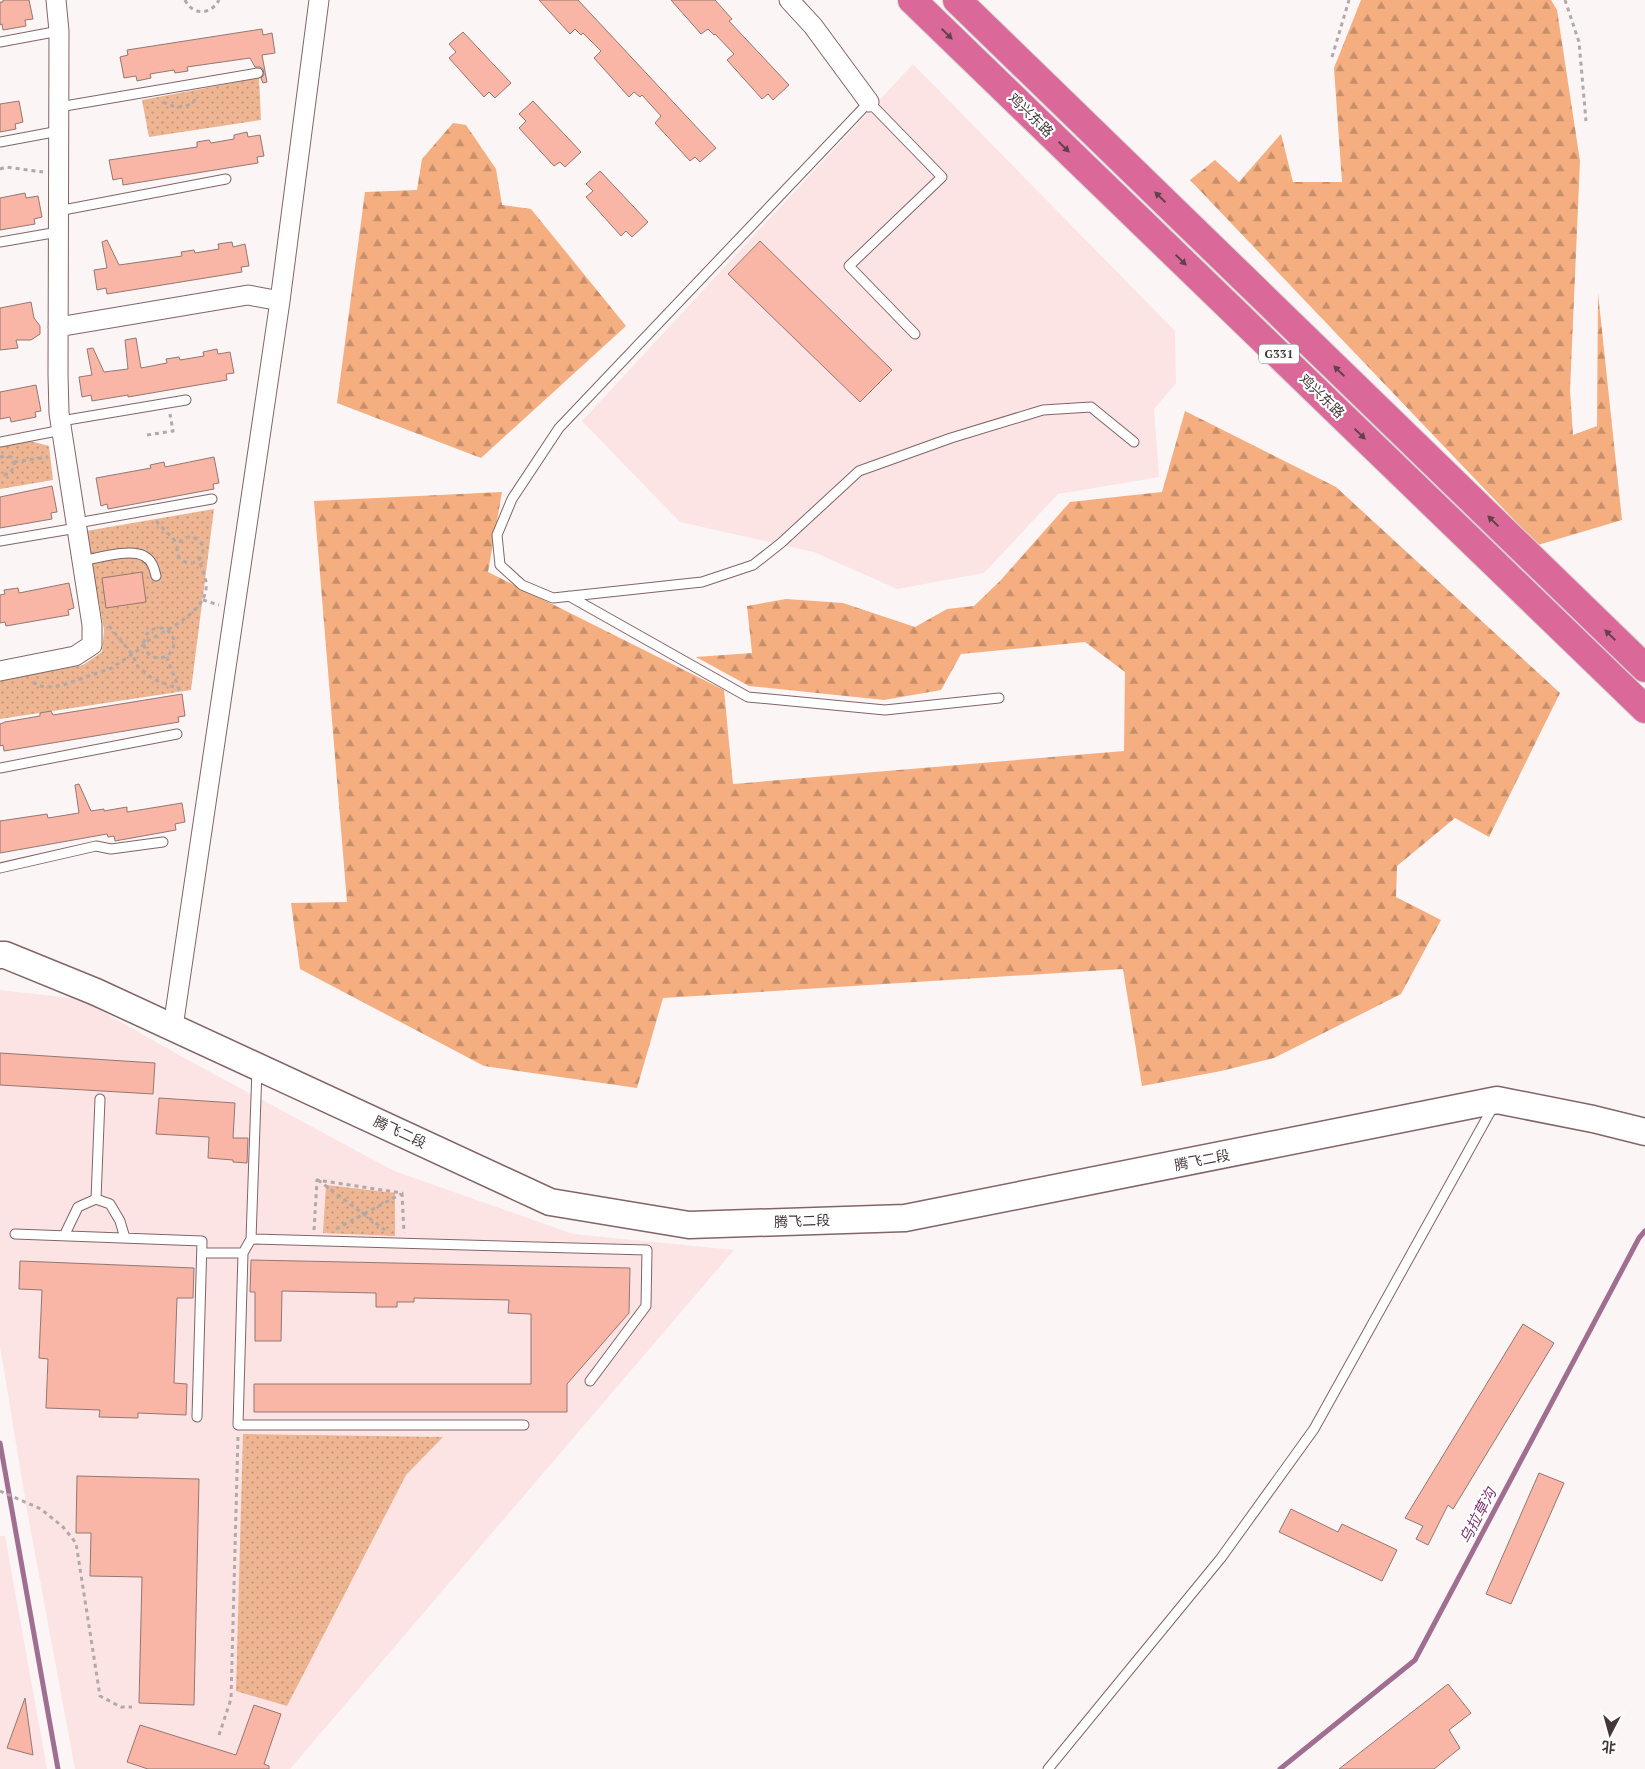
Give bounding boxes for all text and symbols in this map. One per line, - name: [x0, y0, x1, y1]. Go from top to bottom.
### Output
- one-way arrow: [941, 28, 953, 40]
- street label: 鸡兴东路: [1005, 88, 1058, 141]
- one-way arrow: [1058, 141, 1070, 153]
- one-way arrow: [1154, 191, 1166, 203]
- one-way arrow: [1175, 254, 1187, 266]
- road number: G331: [1259, 344, 1299, 364]
- one-way arrow: [1334, 366, 1346, 378]
- street label: 鸡兴东路: [1296, 369, 1349, 422]
- one-way arrow: [1354, 428, 1366, 440]
- one-way arrow: [1488, 515, 1500, 527]
- one-way arrow: [1604, 629, 1616, 641]
- street label: 腾飞二段: [371, 1111, 430, 1152]
- street label: 腾飞二段: [1173, 1145, 1231, 1174]
- street label: 腾飞二段: [774, 1210, 830, 1231]
- water label: 乌拉草沟: [1454, 1483, 1501, 1547]
- north arrow: [1585, 1709, 1635, 1759]
- text: 北: [1601, 1737, 1617, 1758]

